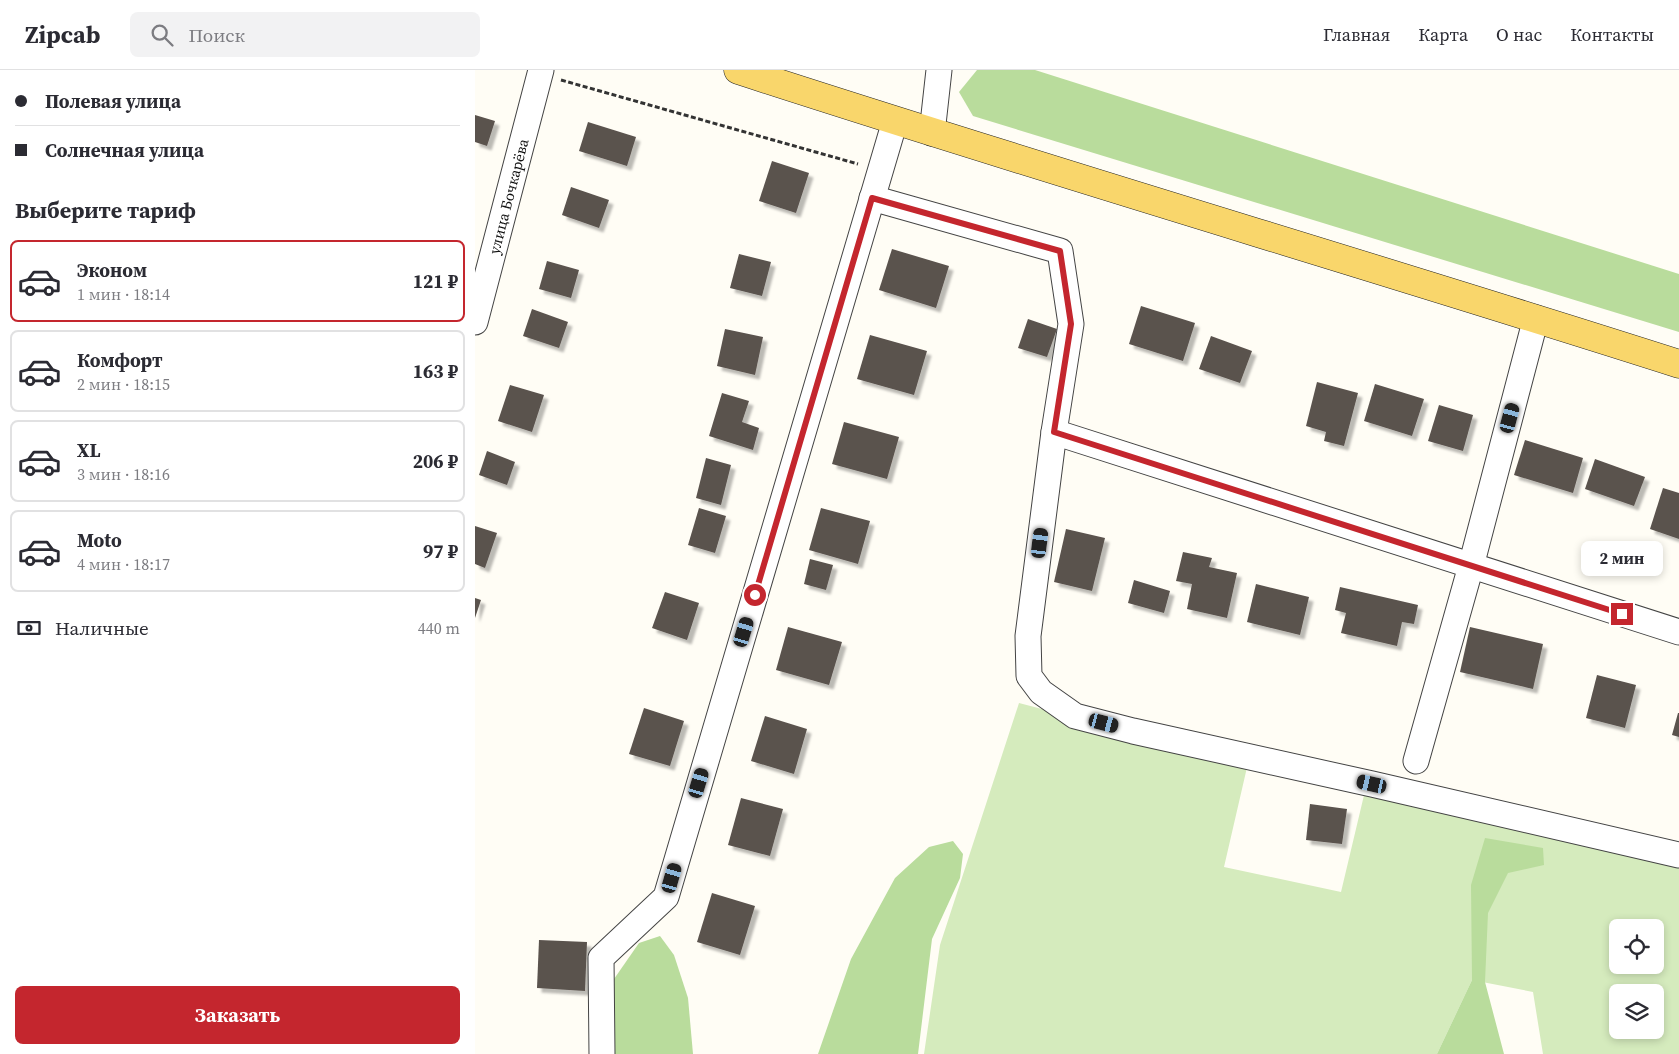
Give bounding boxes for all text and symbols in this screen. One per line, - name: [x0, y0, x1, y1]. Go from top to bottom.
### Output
- search box: [130, 12, 480, 57]
- text: Zipcab: [25, 18, 100, 51]
- icon: search: [148, 21, 176, 49]
- text: Поиск: [188, 22, 245, 48]
- text: Главная: [1323, 22, 1390, 47]
- text: Карта: [1418, 22, 1468, 47]
- text: О нас: [1496, 22, 1542, 47]
- text: Контакты: [1570, 22, 1654, 47]
- text: Полевая улица: [45, 88, 181, 114]
- street label: улица Бочкарёва: [483, 136, 533, 256]
- text: Солнечная улица: [45, 137, 204, 163]
- text: Выберите тариф: [15, 195, 196, 225]
- text: Эконом: [77, 257, 147, 283]
- icon: car: [17, 259, 62, 304]
- text: 121 ₽: [413, 268, 458, 294]
- text: 1 мин · 18:14: [77, 283, 170, 305]
- text: Комфорт: [77, 347, 163, 373]
- icon: car: [17, 349, 62, 394]
- text: 163 ₽: [413, 358, 458, 384]
- text: 2 мин · 18:15: [77, 373, 170, 395]
- car: [1498, 402, 1521, 434]
- text: XL: [77, 437, 100, 463]
- icon: car: [17, 439, 62, 484]
- text: 206 ₽: [413, 448, 458, 474]
- text: 3 мин · 18:16: [77, 463, 170, 485]
- text: Moto: [77, 527, 122, 553]
- car: [1030, 527, 1049, 559]
- icon: car: [17, 529, 62, 574]
- text: 97 ₽: [423, 538, 458, 564]
- callout: 2 мин: [1581, 542, 1663, 576]
- text: 2 мин: [1600, 547, 1644, 569]
- text: 4 мин · 18:17: [77, 553, 170, 575]
- route start: [744, 584, 766, 606]
- route end: [1611, 603, 1633, 625]
- icon: cash: [15, 614, 43, 642]
- text: Наличные: [55, 615, 149, 641]
- car: [732, 615, 755, 649]
- text: 440 m: [418, 617, 460, 639]
- car: [1087, 712, 1120, 734]
- car: [687, 766, 710, 800]
- car: [1355, 773, 1388, 795]
- car: [660, 862, 683, 894]
- map controls: [1609, 919, 1664, 1039]
- button: locate: [1609, 919, 1664, 974]
- button: layers: [1609, 984, 1664, 1039]
- button: Заказать: [15, 986, 460, 1044]

